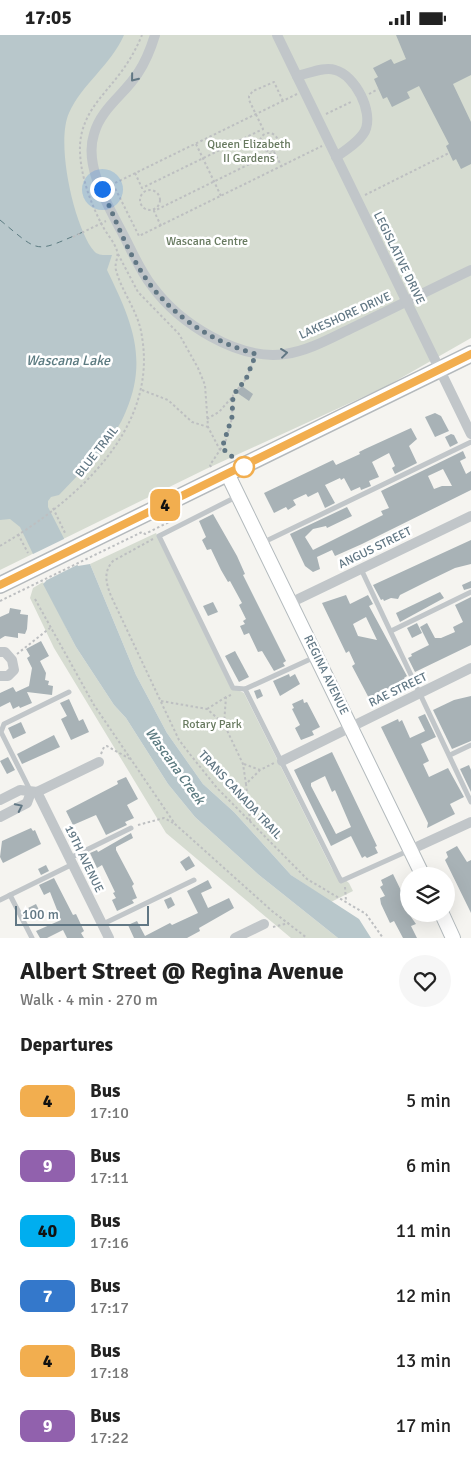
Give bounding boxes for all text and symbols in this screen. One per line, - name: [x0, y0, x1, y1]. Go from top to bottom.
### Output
- text: 17:05: [25, 6, 72, 30]
- one-way arrow: [131, 72, 139, 81]
- park label: Queen Elizabeth II Gardens: [207, 137, 291, 166]
- your location: [90, 177, 115, 202]
- street label: LEGISLATIVE DRIVE: [370, 209, 428, 307]
- park label: Wascana Centre: [166, 234, 248, 249]
- street label: LAKESHORE DRIVE: [297, 289, 393, 343]
- one-way arrow: [280, 348, 288, 359]
- water label: Wascana Lake: [26, 352, 111, 369]
- street label: BLUE TRAIL: [72, 423, 122, 481]
- unlabelled marker: [233, 456, 255, 478]
- line badge: 4: [149, 489, 181, 521]
- text: 4: [160, 494, 170, 516]
- street label: ANGUS STREET: [336, 524, 414, 572]
- street label: REGINA AVENUE: [300, 633, 352, 717]
- street label: RAE STREET: [366, 669, 430, 711]
- park label: Rotary Park: [182, 717, 242, 732]
- water label: Wascana Creek: [142, 724, 210, 809]
- street label: TRANS CANADA TRAIL: [195, 748, 285, 842]
- one-way arrow: [13, 803, 22, 813]
- street label: 19TH AVENUE: [61, 823, 107, 895]
- map controls: [400, 867, 455, 922]
- button: layers: [400, 867, 455, 922]
- scale bar: [15, 903, 149, 926]
- text: 100 m: [22, 906, 59, 923]
- button: heart: [399, 955, 451, 1007]
- text: Albert Street @ Regina Avenue: [20, 956, 344, 986]
- text: Walk · 4 min · 270 m: [20, 990, 158, 1010]
- text: Departures: [20, 1033, 113, 1057]
- text: Bus: [90, 1079, 121, 1103]
- text: 5 min: [406, 1089, 451, 1113]
- text: 4: [43, 1090, 52, 1112]
- text: 17:10: [90, 1103, 129, 1123]
- text: Bus: [90, 1144, 121, 1168]
- text: 6 min: [406, 1154, 451, 1178]
- text: 9: [43, 1155, 52, 1177]
- text: 17:11: [90, 1168, 129, 1188]
- text: Bus: [90, 1209, 121, 1233]
- text: 11 min: [396, 1219, 451, 1243]
- text: 40: [38, 1220, 57, 1242]
- text: 17:16: [90, 1233, 129, 1253]
- text: Bus: [90, 1274, 121, 1298]
- text: 12 min: [396, 1284, 451, 1308]
- text: 7: [43, 1285, 52, 1307]
- text: 17:17: [90, 1298, 129, 1318]
- text: Bus: [90, 1339, 121, 1363]
- text: 13 min: [396, 1349, 451, 1373]
- text: 4: [43, 1350, 52, 1372]
- text: 17:18: [90, 1363, 129, 1383]
- text: Bus: [90, 1404, 121, 1428]
- text: 17 min: [396, 1414, 451, 1438]
- text: 9: [43, 1415, 52, 1437]
- text: 17:22: [90, 1428, 129, 1448]

